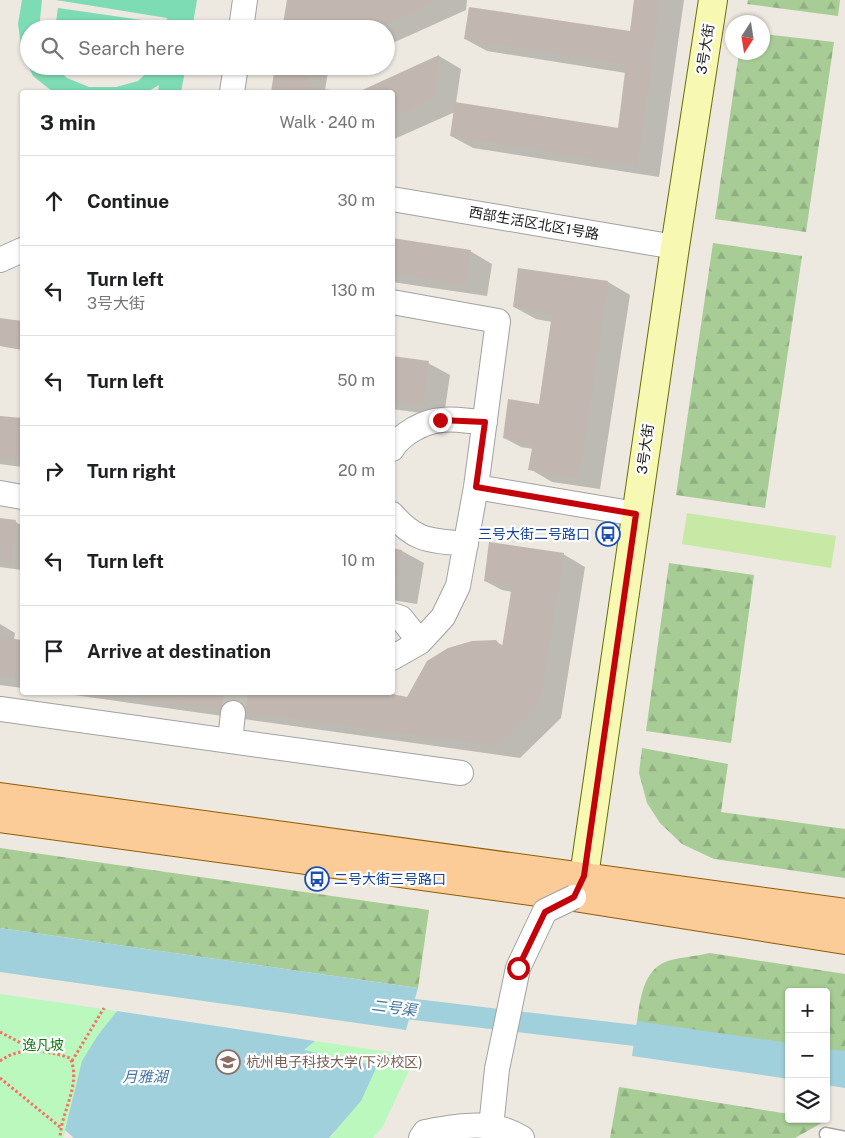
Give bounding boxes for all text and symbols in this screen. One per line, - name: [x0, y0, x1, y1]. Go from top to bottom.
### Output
- north arrow: [725, 15, 770, 60]
- search box: [20, 20, 395, 75]
- street label: 3号大街: [693, 23, 717, 75]
- icon: search: [38, 34, 66, 62]
- text: Search here: [78, 37, 185, 59]
- text: 3 min: [40, 110, 96, 135]
- text: Walk · 240 m: [279, 113, 375, 132]
- icon: ahead: [40, 187, 68, 215]
- text: Continue: [87, 190, 169, 212]
- text: 30 m: [338, 191, 375, 210]
- street label: 西部生活区北区1号路: [468, 204, 600, 242]
- text: Turn left: [87, 268, 164, 290]
- icon: left: [40, 277, 68, 305]
- text: 130 m: [331, 281, 375, 300]
- text: 3号大街: [87, 294, 145, 313]
- icon: left: [40, 367, 68, 395]
- text: Turn left: [87, 370, 164, 392]
- text: 50 m: [337, 371, 375, 390]
- route end: [429, 409, 452, 432]
- street label: 3号大街: [634, 423, 656, 475]
- icon: right: [40, 457, 68, 485]
- text: Turn right: [87, 460, 176, 482]
- text: 20 m: [338, 461, 375, 480]
- bus stop icon: 三号大街二号路口: [595, 521, 621, 547]
- place label: 三号大街二号路口: [478, 526, 590, 542]
- icon: left: [40, 547, 68, 575]
- text: Turn left: [87, 550, 164, 572]
- text: 10 m: [341, 551, 375, 570]
- icon: arrive: [40, 637, 68, 665]
- text: Arrive at destination: [87, 640, 271, 662]
- bus stop icon: 二号大街三号路口: [304, 866, 330, 892]
- place label: 二号大街三号路口: [334, 871, 446, 887]
- route start: [507, 957, 530, 980]
- map controls: [785, 988, 830, 1123]
- button: +: [785, 988, 830, 1033]
- water label: 二号渠: [371, 996, 419, 1019]
- button: −: [785, 1033, 830, 1078]
- park label: 逸凡坡: [22, 1037, 64, 1053]
- school or university icon: 杭州电子科技大学(下沙校区): [215, 1049, 241, 1075]
- place label: 杭州电子科技大学(下沙校区): [246, 1054, 423, 1070]
- water label: 月雅湖: [122, 1068, 169, 1085]
- button: layers: [785, 1078, 830, 1123]

